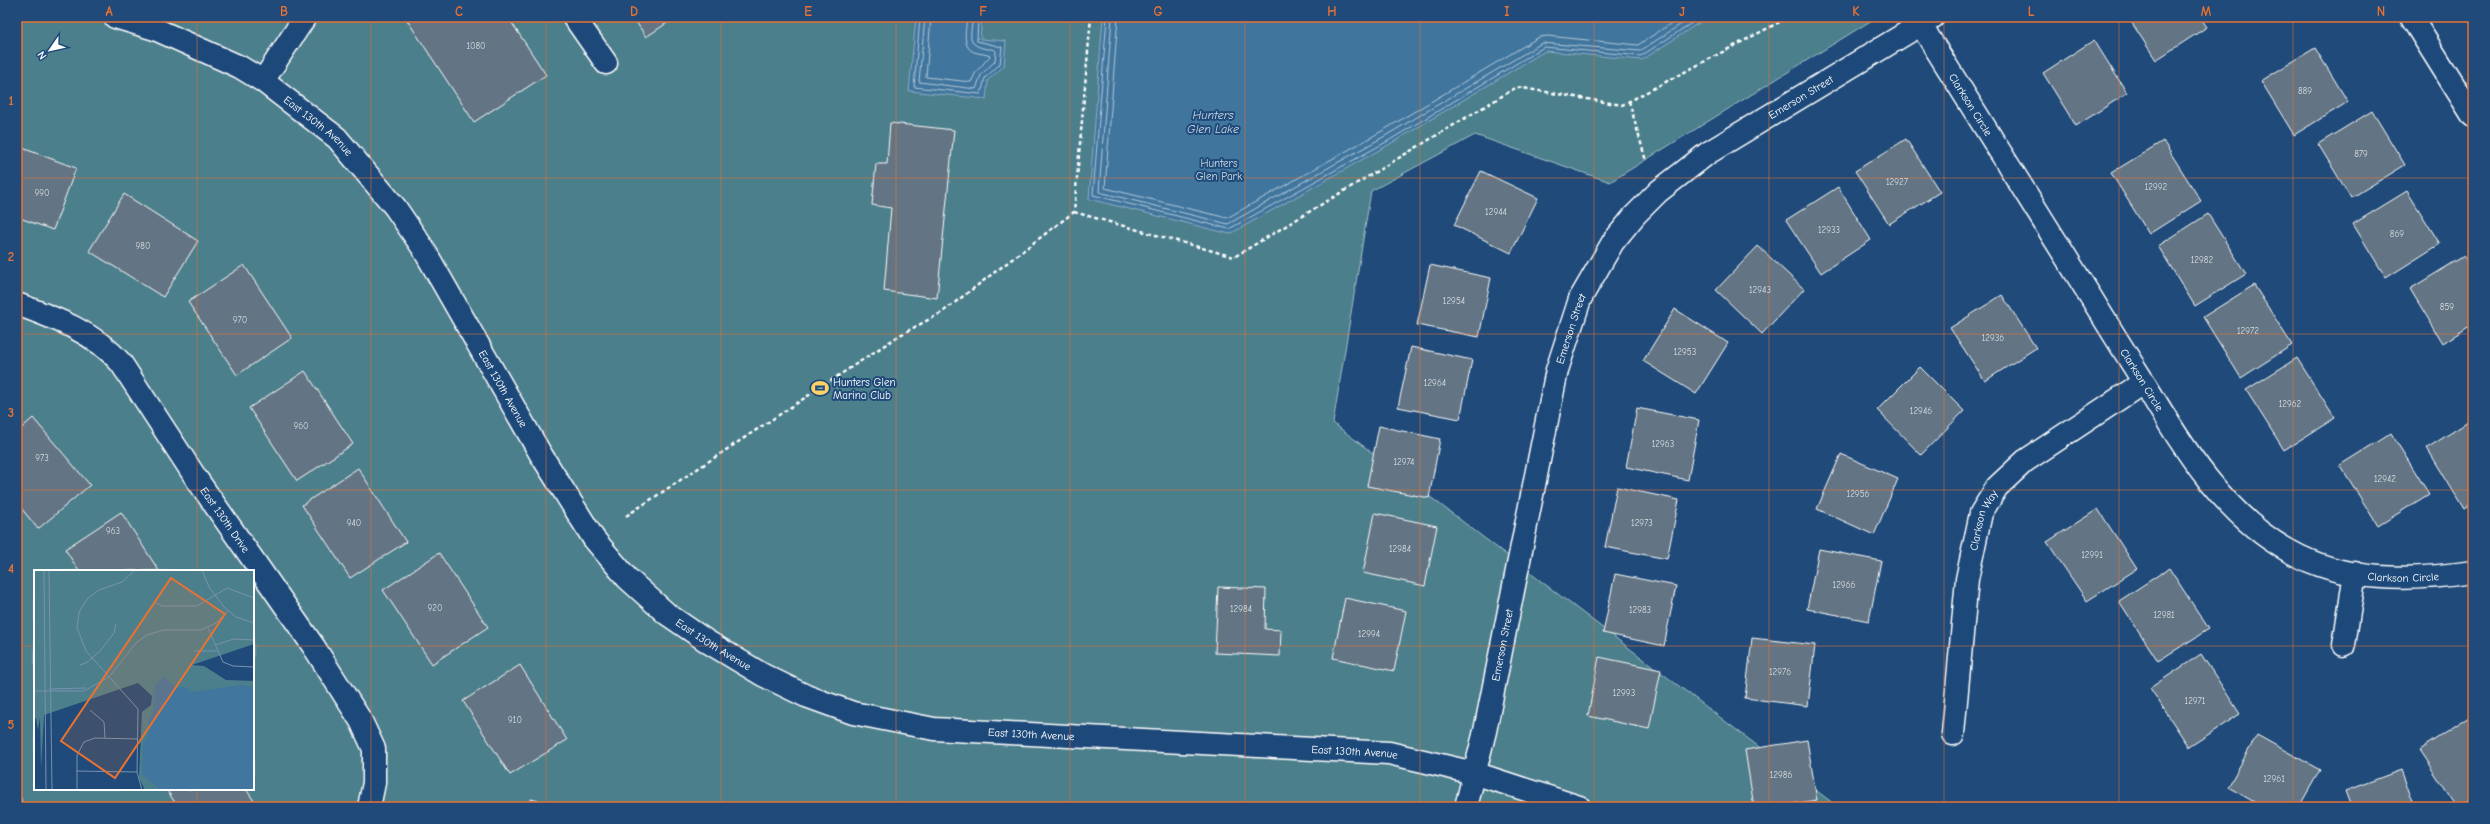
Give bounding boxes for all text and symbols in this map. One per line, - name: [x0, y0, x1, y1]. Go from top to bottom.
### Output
- text: A: [105, 4, 113, 19]
- text: B: [280, 4, 288, 19]
- text: C: [455, 4, 463, 19]
- text: D: [630, 4, 638, 19]
- text: E: [804, 4, 812, 19]
- text: F: [979, 4, 987, 19]
- text: G: [1153, 4, 1163, 19]
- text: H: [1327, 4, 1337, 19]
- text: I: [1504, 4, 1510, 19]
- text: J: [1679, 4, 1685, 19]
- text: K: [1852, 4, 1860, 19]
- text: L: [2028, 4, 2035, 19]
- text: M: [2201, 4, 2212, 19]
- text: N: [2377, 4, 2385, 19]
- north arrow: [30, 30, 70, 70]
- house number: 1080: [466, 41, 486, 51]
- text: N: [35, 49, 50, 62]
- street label: Clarkson Circle: [1946, 71, 1995, 139]
- street label: Emerson Street: [1766, 72, 1836, 122]
- house number: 889: [2298, 86, 2312, 96]
- text: 1: [8, 93, 14, 108]
- street label: East 130th Avenue: [281, 93, 356, 159]
- water label: Hunters Glen Lake: [1187, 108, 1239, 136]
- house number: 879: [2354, 149, 2368, 159]
- park label: Hunters Glen Park: [1196, 157, 1243, 183]
- house number: 12927: [1886, 177, 1909, 187]
- house number: 12992: [2145, 182, 2168, 192]
- house number: 990: [34, 188, 50, 198]
- house number: 12944: [1485, 207, 1507, 217]
- house number: 12933: [1818, 225, 1840, 235]
- house number: 869: [2390, 229, 2404, 239]
- house number: 980: [136, 241, 150, 251]
- text: 2: [8, 249, 14, 264]
- house number: 12982: [2191, 255, 2213, 265]
- house number: 12943: [1749, 285, 1771, 295]
- street label: Emerson Street: [1553, 290, 1589, 366]
- house number: 12954: [1443, 296, 1465, 306]
- house number: 859: [2440, 302, 2454, 312]
- house number: 970: [233, 315, 247, 325]
- house number: 12972: [2237, 326, 2259, 336]
- house number: 12936: [1982, 333, 2004, 343]
- street label: Clarkson Circle: [2117, 346, 2166, 414]
- house number: 12953: [1674, 347, 1696, 357]
- street label: East 130th Avenue: [476, 348, 530, 430]
- place label: Hunters Glen Marina Club: [833, 376, 896, 402]
- sports icon: Hunters Glen Marina Club: [810, 378, 830, 398]
- house number: 12964: [1424, 378, 1446, 388]
- house number: 12962: [2279, 399, 2302, 409]
- text: 3: [8, 405, 14, 420]
- house number: 12946: [1910, 406, 1932, 416]
- house number: 960: [293, 421, 309, 431]
- house number: 12963: [1652, 439, 1674, 449]
- house number: 973: [35, 453, 49, 463]
- house number: 12974: [1394, 457, 1414, 467]
- house number: 12942: [2374, 474, 2396, 484]
- street label: East 130th Drive: [197, 485, 252, 556]
- street label: Clarkson Way: [1967, 488, 2001, 552]
- house number: 12956: [1847, 489, 1870, 499]
- house number: 940: [347, 518, 361, 528]
- house number: 12973: [1631, 518, 1653, 528]
- house number: 963: [106, 526, 120, 536]
- house number: 12984: [1389, 544, 1411, 554]
- house number: 12991: [2081, 550, 2103, 560]
- text: 4: [8, 561, 14, 576]
- inset map: [34, 570, 254, 790]
- street label: Clarkson Circle: [2367, 570, 2440, 585]
- house number: 12966: [1833, 580, 1856, 590]
- house number: 920: [428, 603, 442, 613]
- house number: 12984: [1230, 604, 1252, 614]
- house number: 12983: [1629, 605, 1651, 615]
- street label: Emerson Street: [1489, 607, 1516, 682]
- house number: 12981: [2153, 610, 2175, 620]
- street label: East 130th Avenue: [673, 616, 754, 674]
- house number: 12994: [1358, 629, 1380, 639]
- house number: 12976: [1769, 667, 1791, 677]
- house number: 12993: [1613, 688, 1635, 698]
- house number: 12971: [2185, 696, 2206, 706]
- house number: 910: [508, 715, 522, 725]
- text: 5: [8, 717, 15, 732]
- street label: East 130th Avenue: [988, 726, 1075, 743]
- street label: East 130th Avenue: [1311, 743, 1400, 762]
- house number: 12986: [1770, 770, 1792, 780]
- house number: 12961: [2263, 774, 2285, 784]

